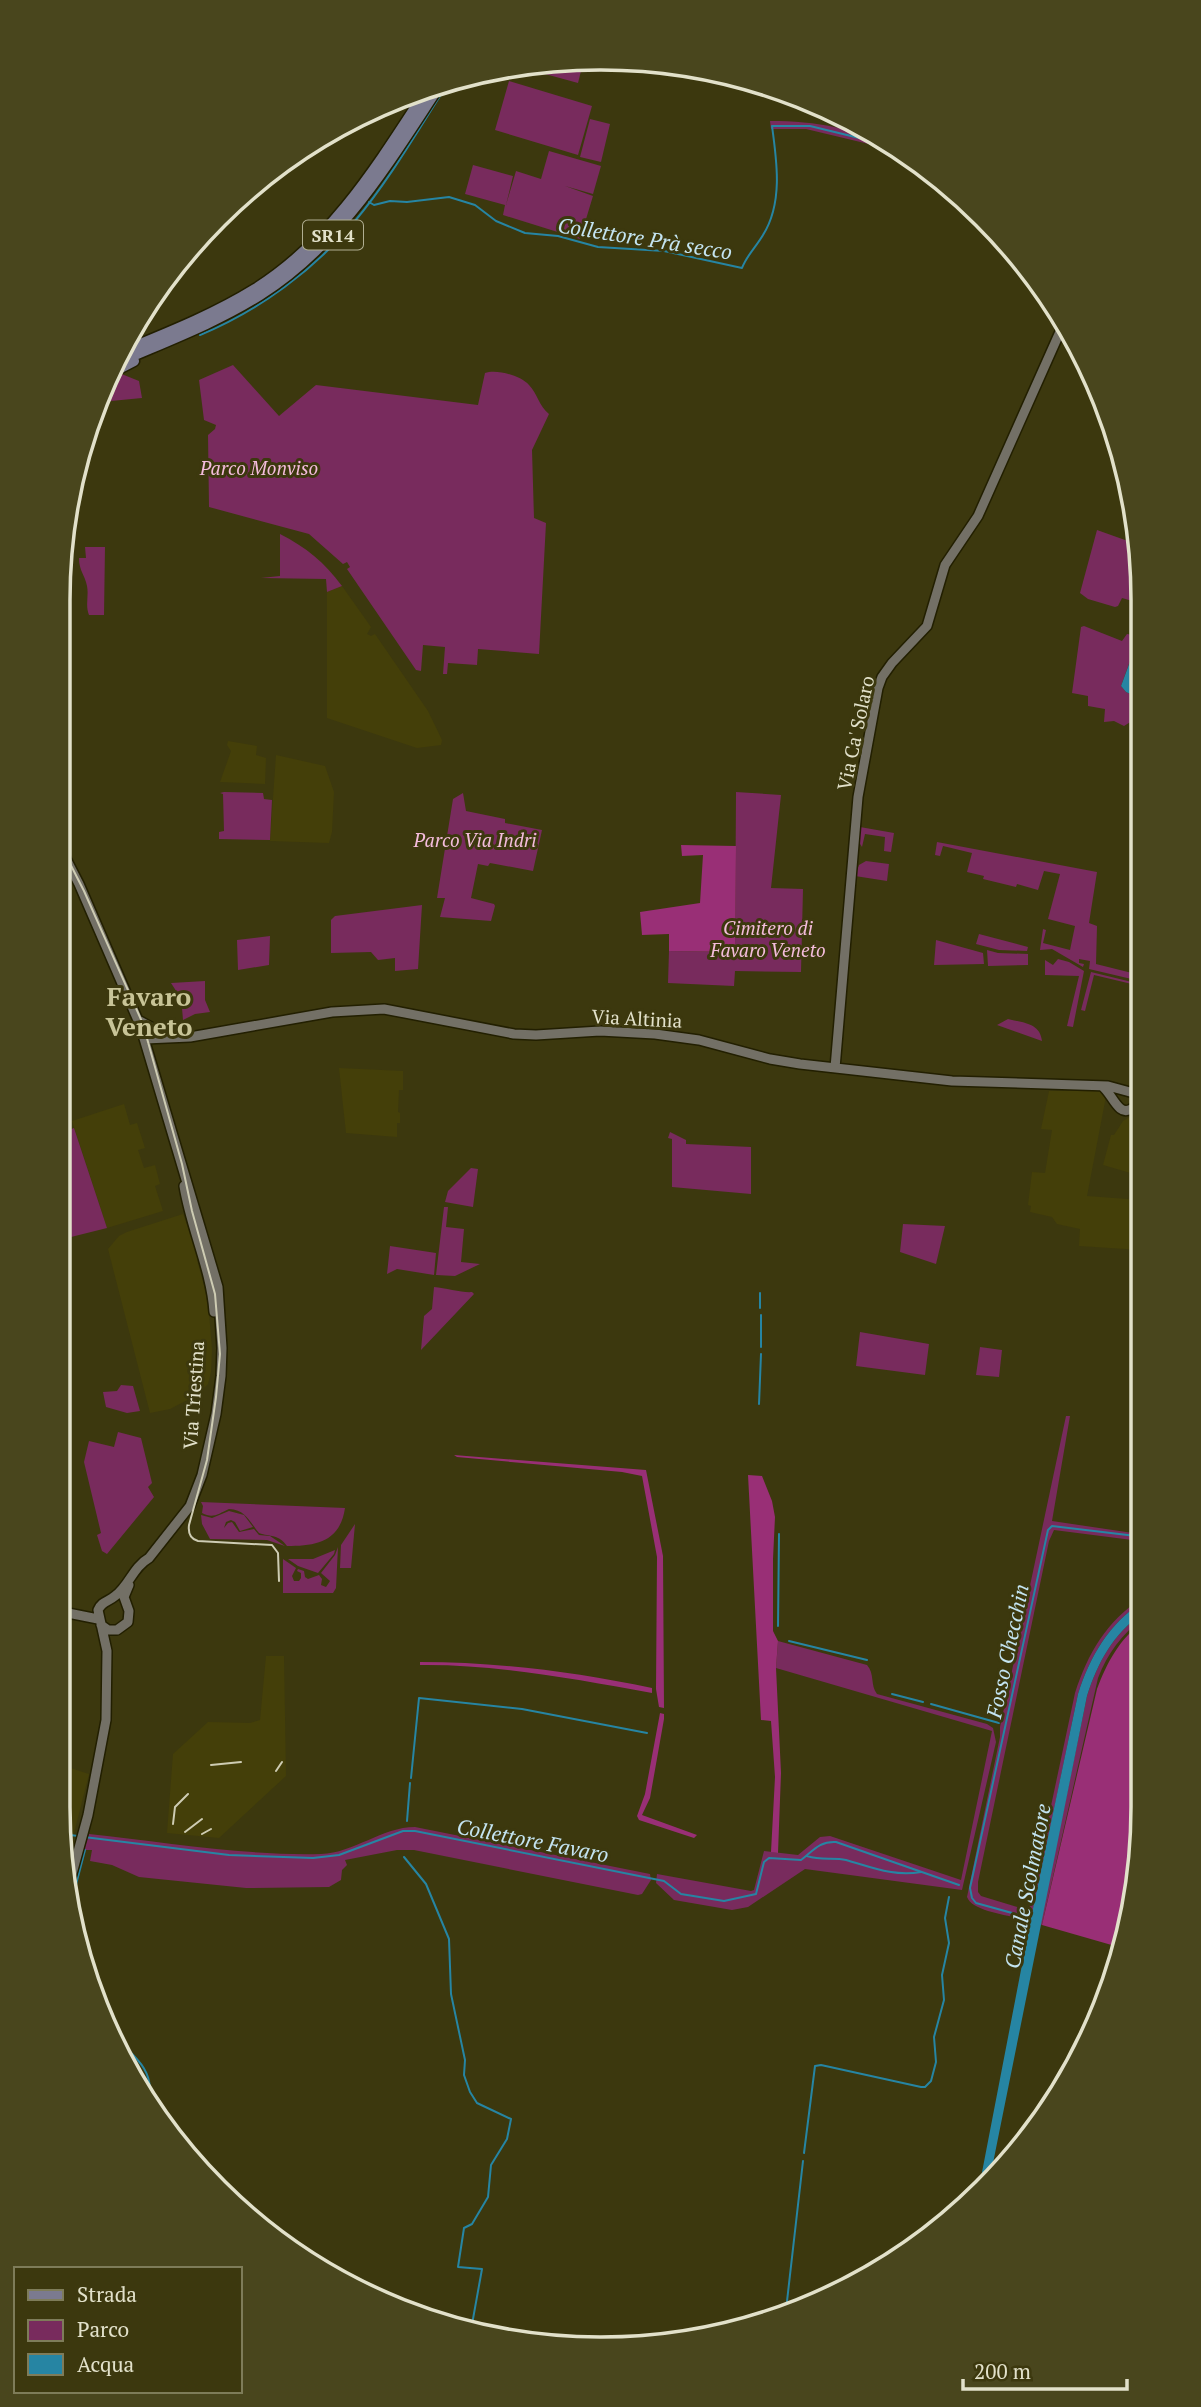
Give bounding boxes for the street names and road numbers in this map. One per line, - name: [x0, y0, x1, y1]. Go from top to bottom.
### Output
- road number: SR14: [303, 220, 363, 249]
- street label: Via Ca' Solaro: [831, 673, 879, 793]
- street label: Via Altinia: [591, 1003, 683, 1033]
- street label: Via Triestina: [177, 1340, 209, 1450]

